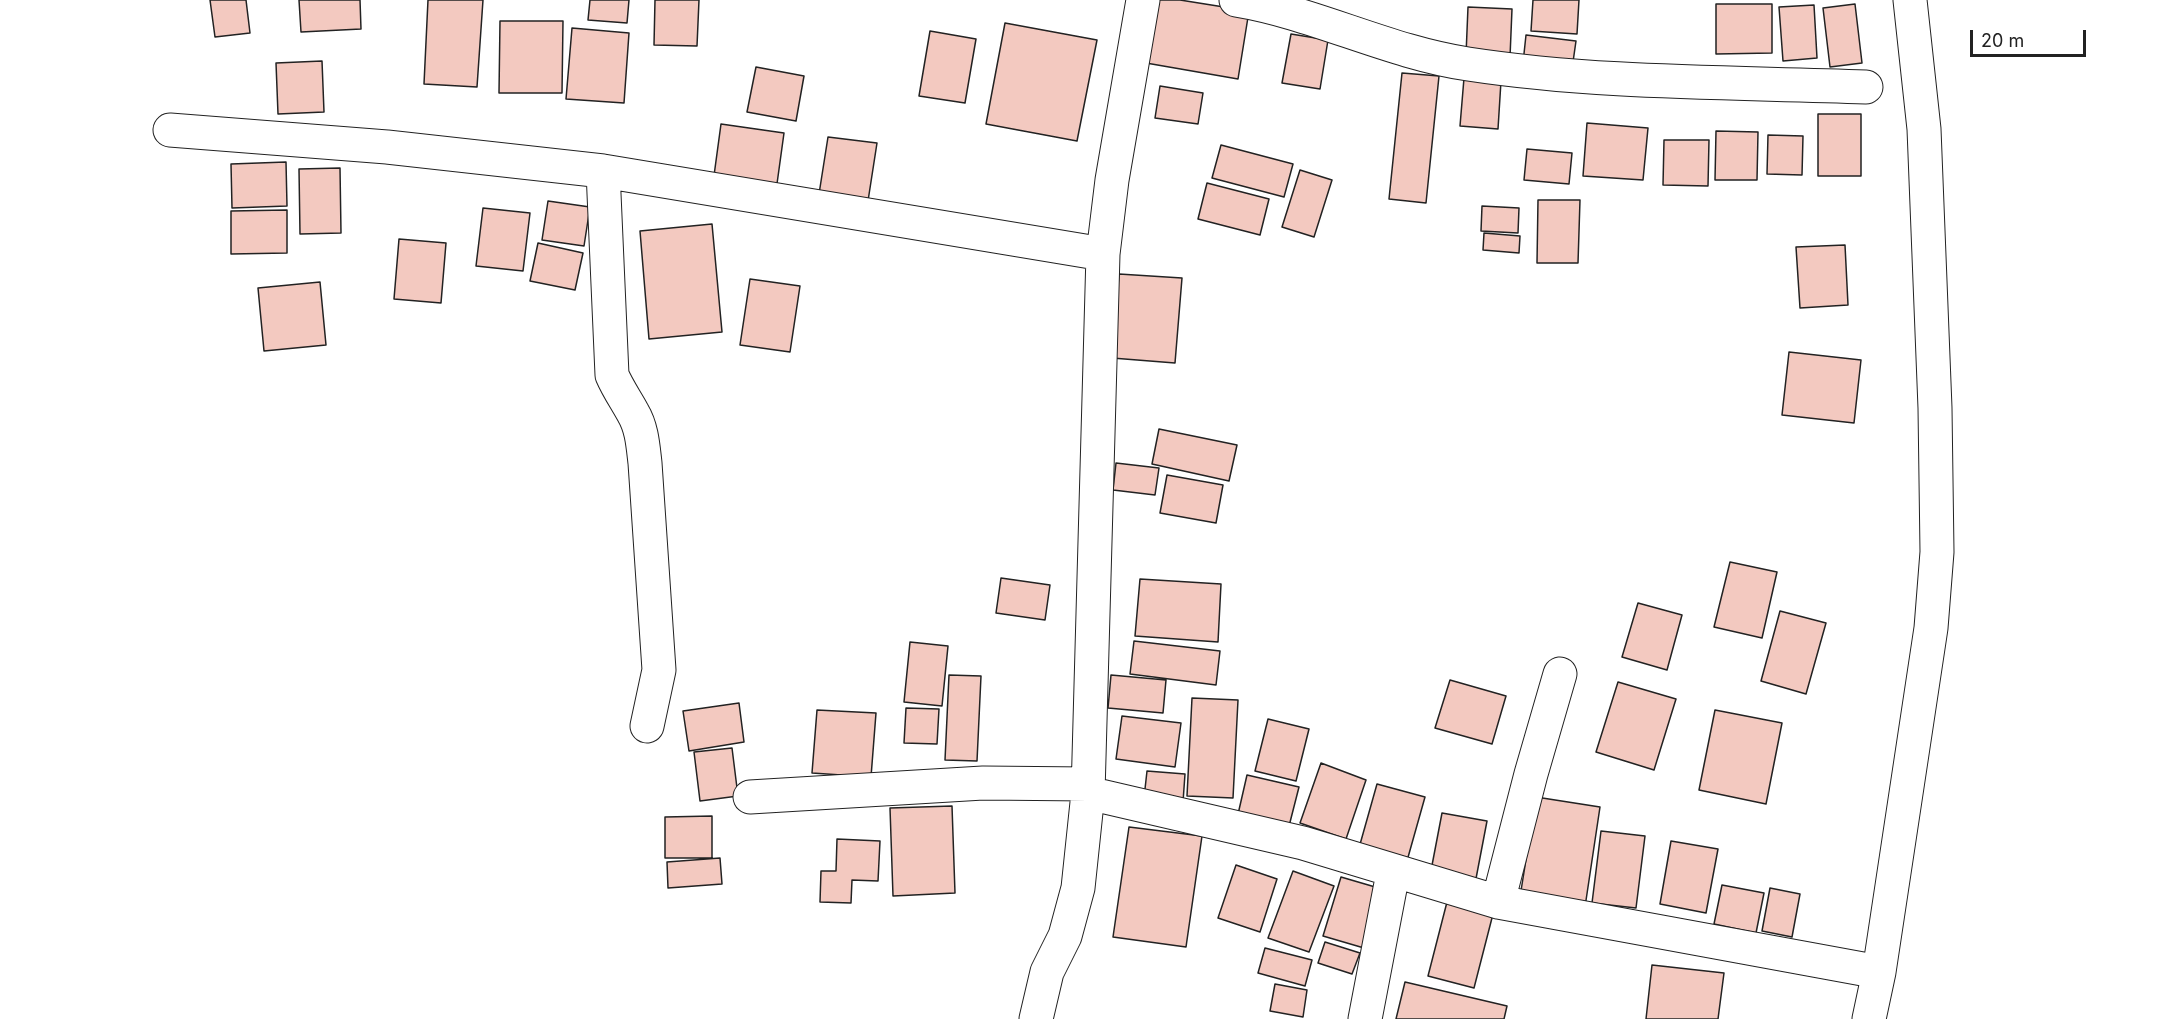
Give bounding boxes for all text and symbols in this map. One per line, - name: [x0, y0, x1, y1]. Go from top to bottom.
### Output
- scale bar: [1973, 18, 2088, 56]
- text: 20 m: [1981, 30, 2024, 51]

